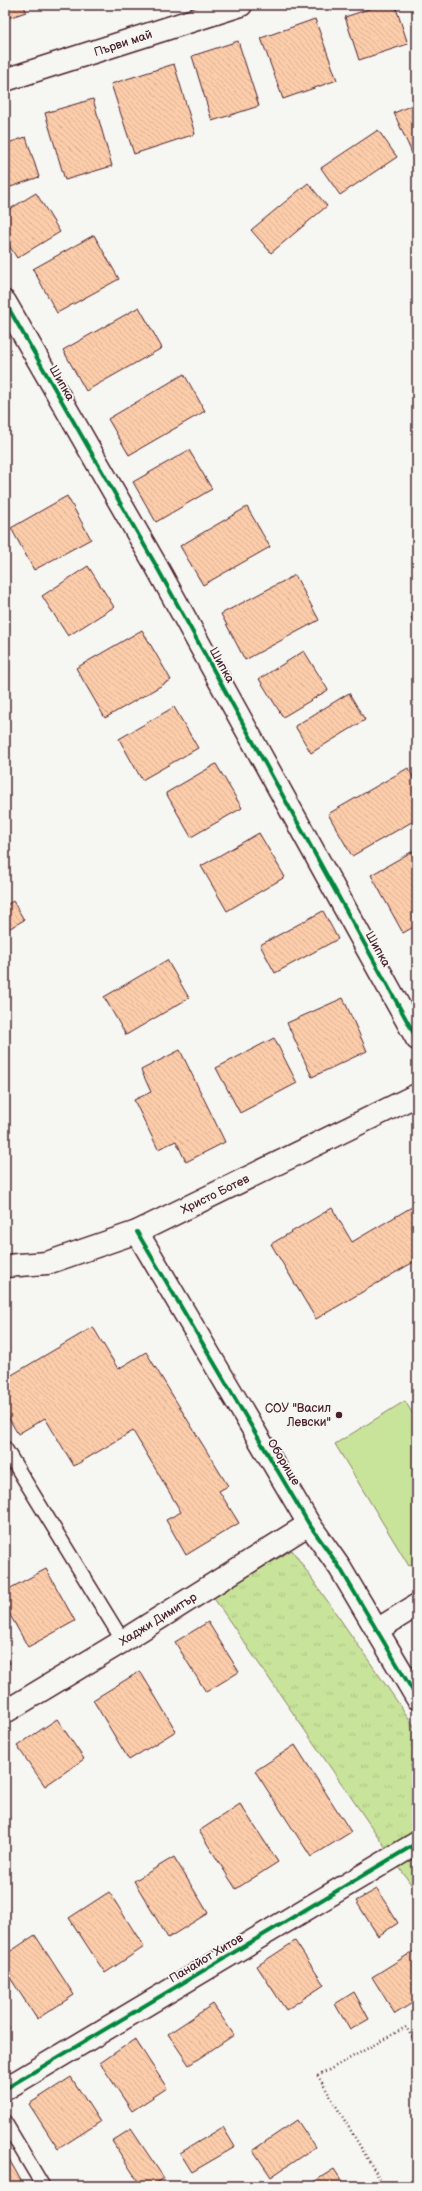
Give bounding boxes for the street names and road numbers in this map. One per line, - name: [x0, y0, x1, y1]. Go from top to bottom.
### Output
- street label: Първи май: [92, 27, 154, 60]
- street label: Шипка: [45, 363, 78, 404]
- street label: Шипка: [206, 645, 237, 686]
- street label: Шипка: [362, 929, 393, 970]
- street label: Христо Ботев: [179, 1171, 253, 1217]
- street label: Оборище: [264, 1436, 303, 1488]
- street label: Хаджи Димитър: [117, 1589, 200, 1649]
- street label: Панайот Хитов: [167, 1930, 247, 1986]

